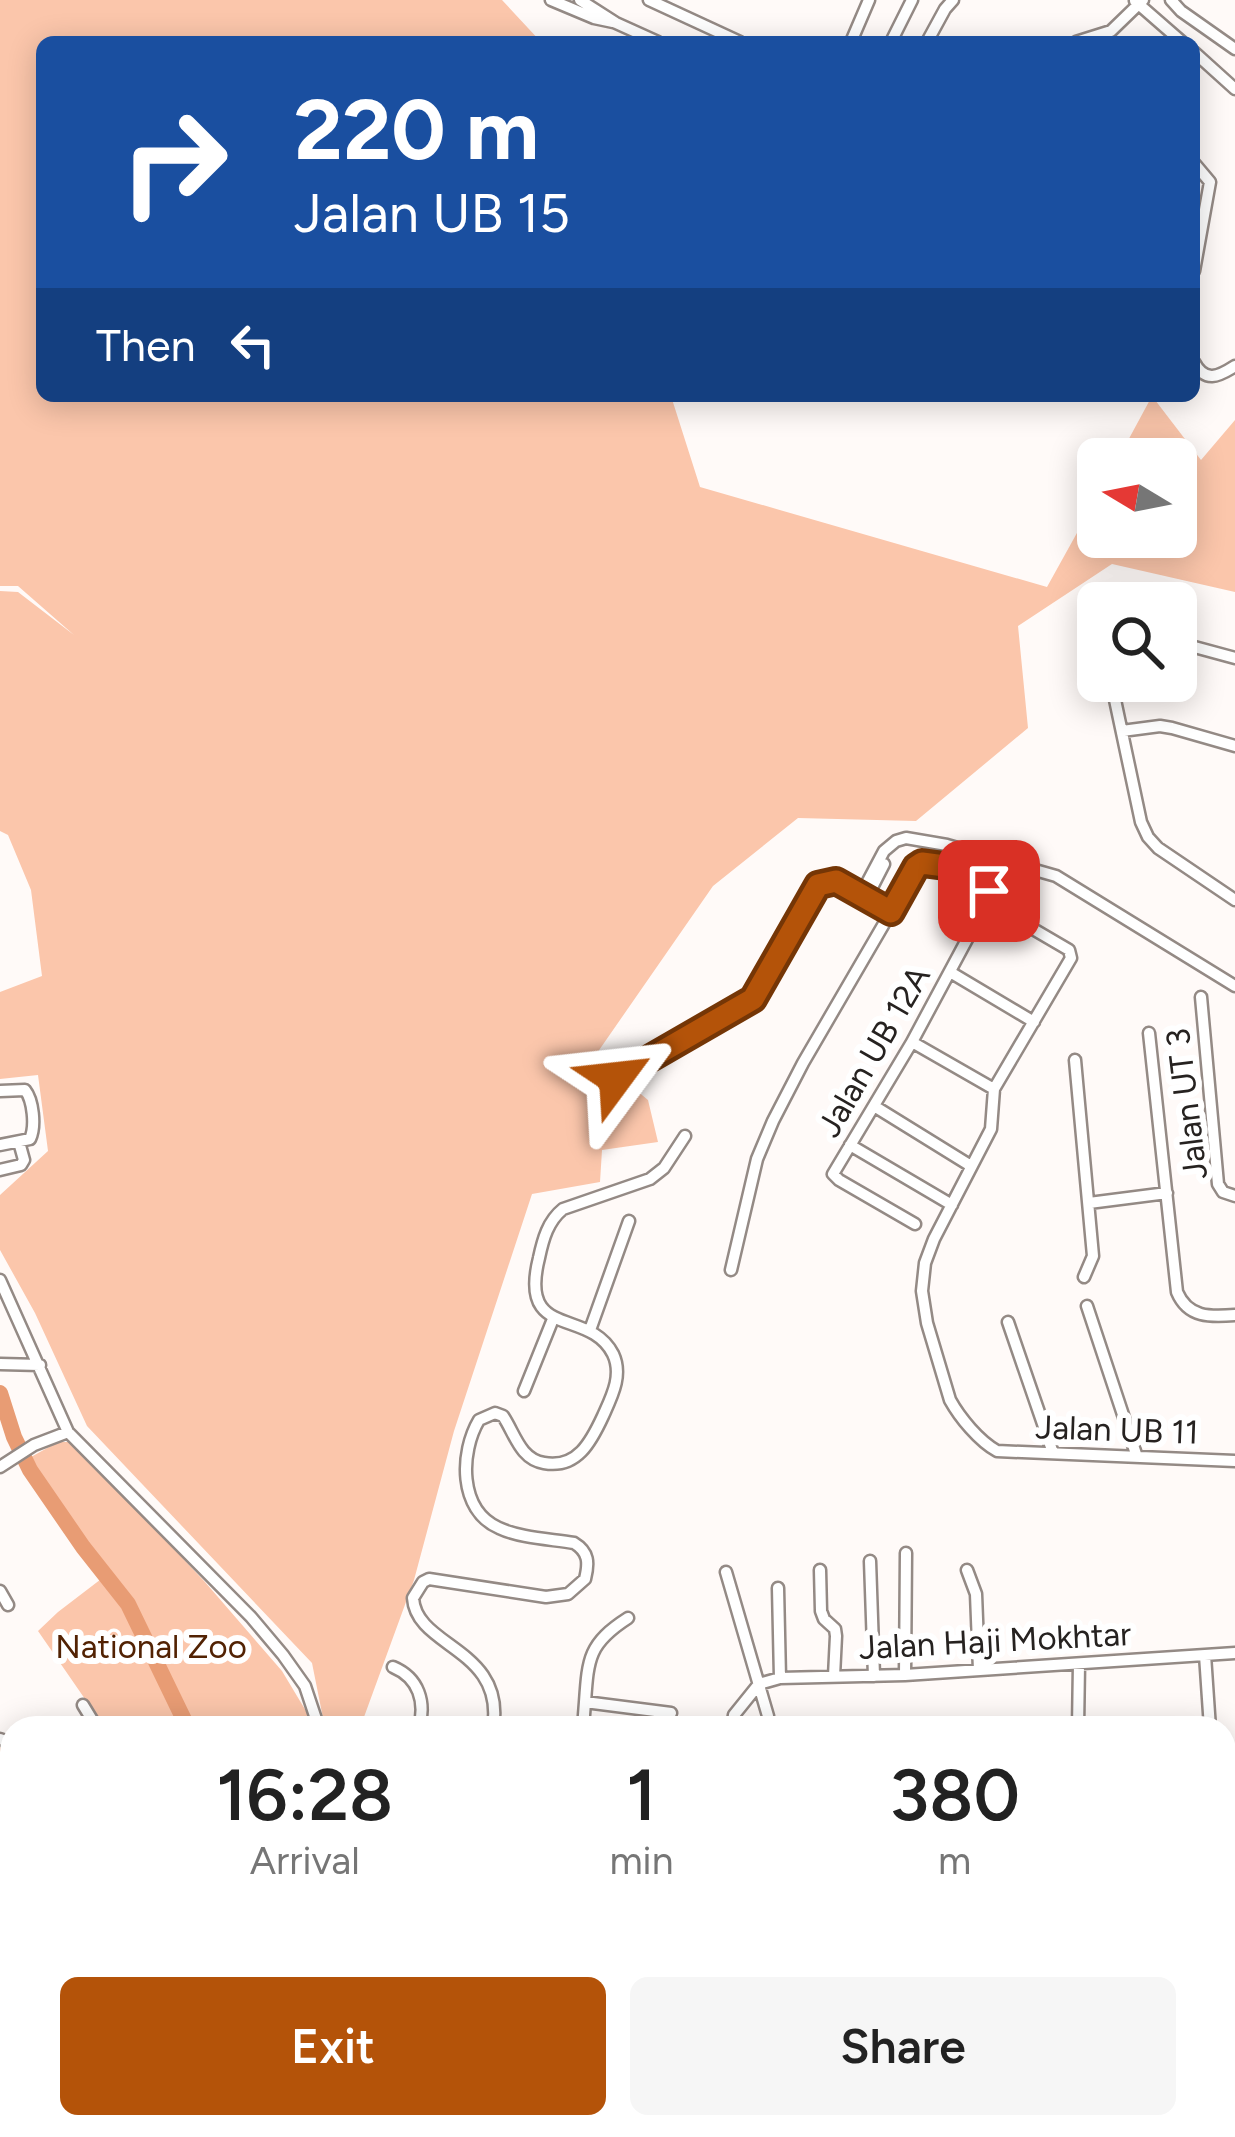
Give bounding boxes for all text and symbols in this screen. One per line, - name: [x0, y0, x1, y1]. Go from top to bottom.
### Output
- text: 220 m: [294, 79, 539, 180]
- icon: right: [96, 84, 252, 240]
- text: Jalan UB 15: [294, 181, 570, 246]
- icon: left: [220, 312, 286, 378]
- text: Then: [96, 318, 196, 372]
- north arrow: [1077, 438, 1197, 558]
- map controls: [1077, 438, 1197, 702]
- button: search: [1077, 582, 1197, 702]
- pin: [938, 840, 1040, 942]
- icon: arrive: [956, 858, 1022, 924]
- street label: Jalan UB 12A: [809, 958, 938, 1144]
- position arrow: [553, 1015, 679, 1141]
- street label: Jalan UT 3: [1158, 1026, 1215, 1182]
- street label: Jalan UB 11: [1035, 1407, 1199, 1452]
- street label: Jalan Haji Mokhtar: [858, 1614, 1132, 1667]
- park label: National Zoo: [55, 1627, 247, 1666]
- text: 16:28: [216, 1752, 393, 1838]
- text: 1: [626, 1752, 656, 1838]
- text: 380: [890, 1752, 1020, 1838]
- text: Arrival: [250, 1837, 360, 1884]
- text: min: [609, 1837, 673, 1884]
- text: m: [938, 1837, 971, 1884]
- button: Exit: [60, 1977, 606, 2115]
- button: Share: [630, 1977, 1176, 2115]

